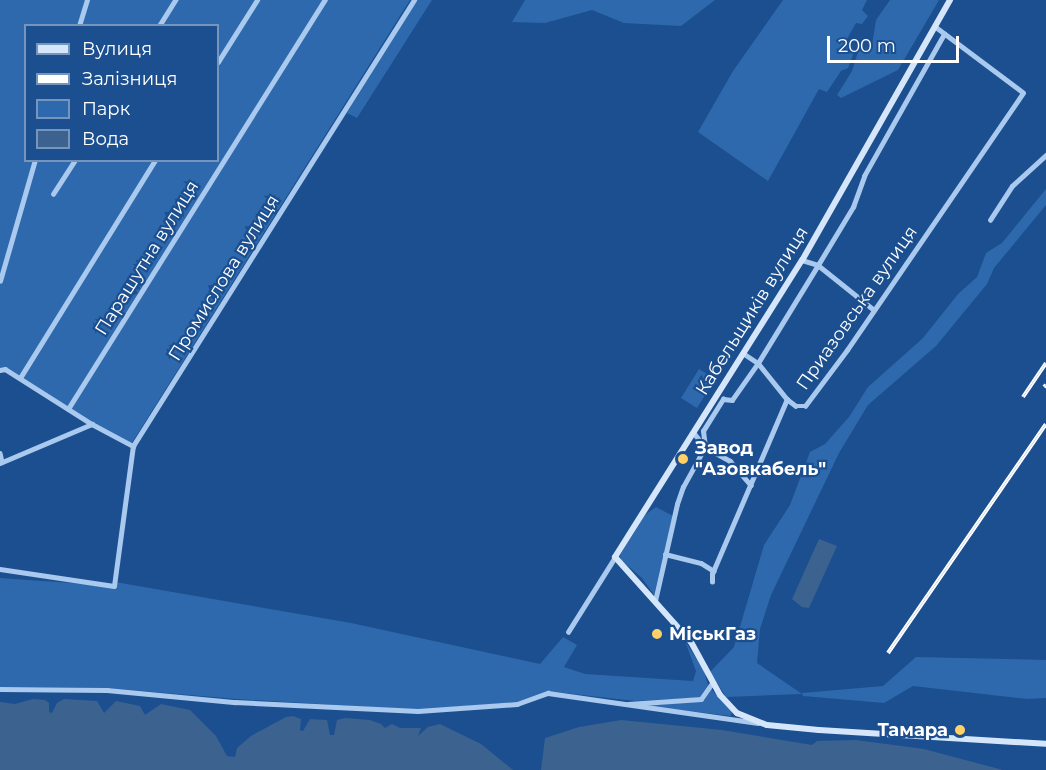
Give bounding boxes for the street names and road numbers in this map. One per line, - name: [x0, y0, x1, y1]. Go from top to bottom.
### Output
- street label: Парашутна вулиця: [91, 177, 203, 339]
- street label: Промислова вулиця: [164, 191, 284, 365]
- street label: Приазовська вулиця: [792, 222, 922, 394]
- street label: Кабельщиків вулиця: [691, 223, 813, 399]

